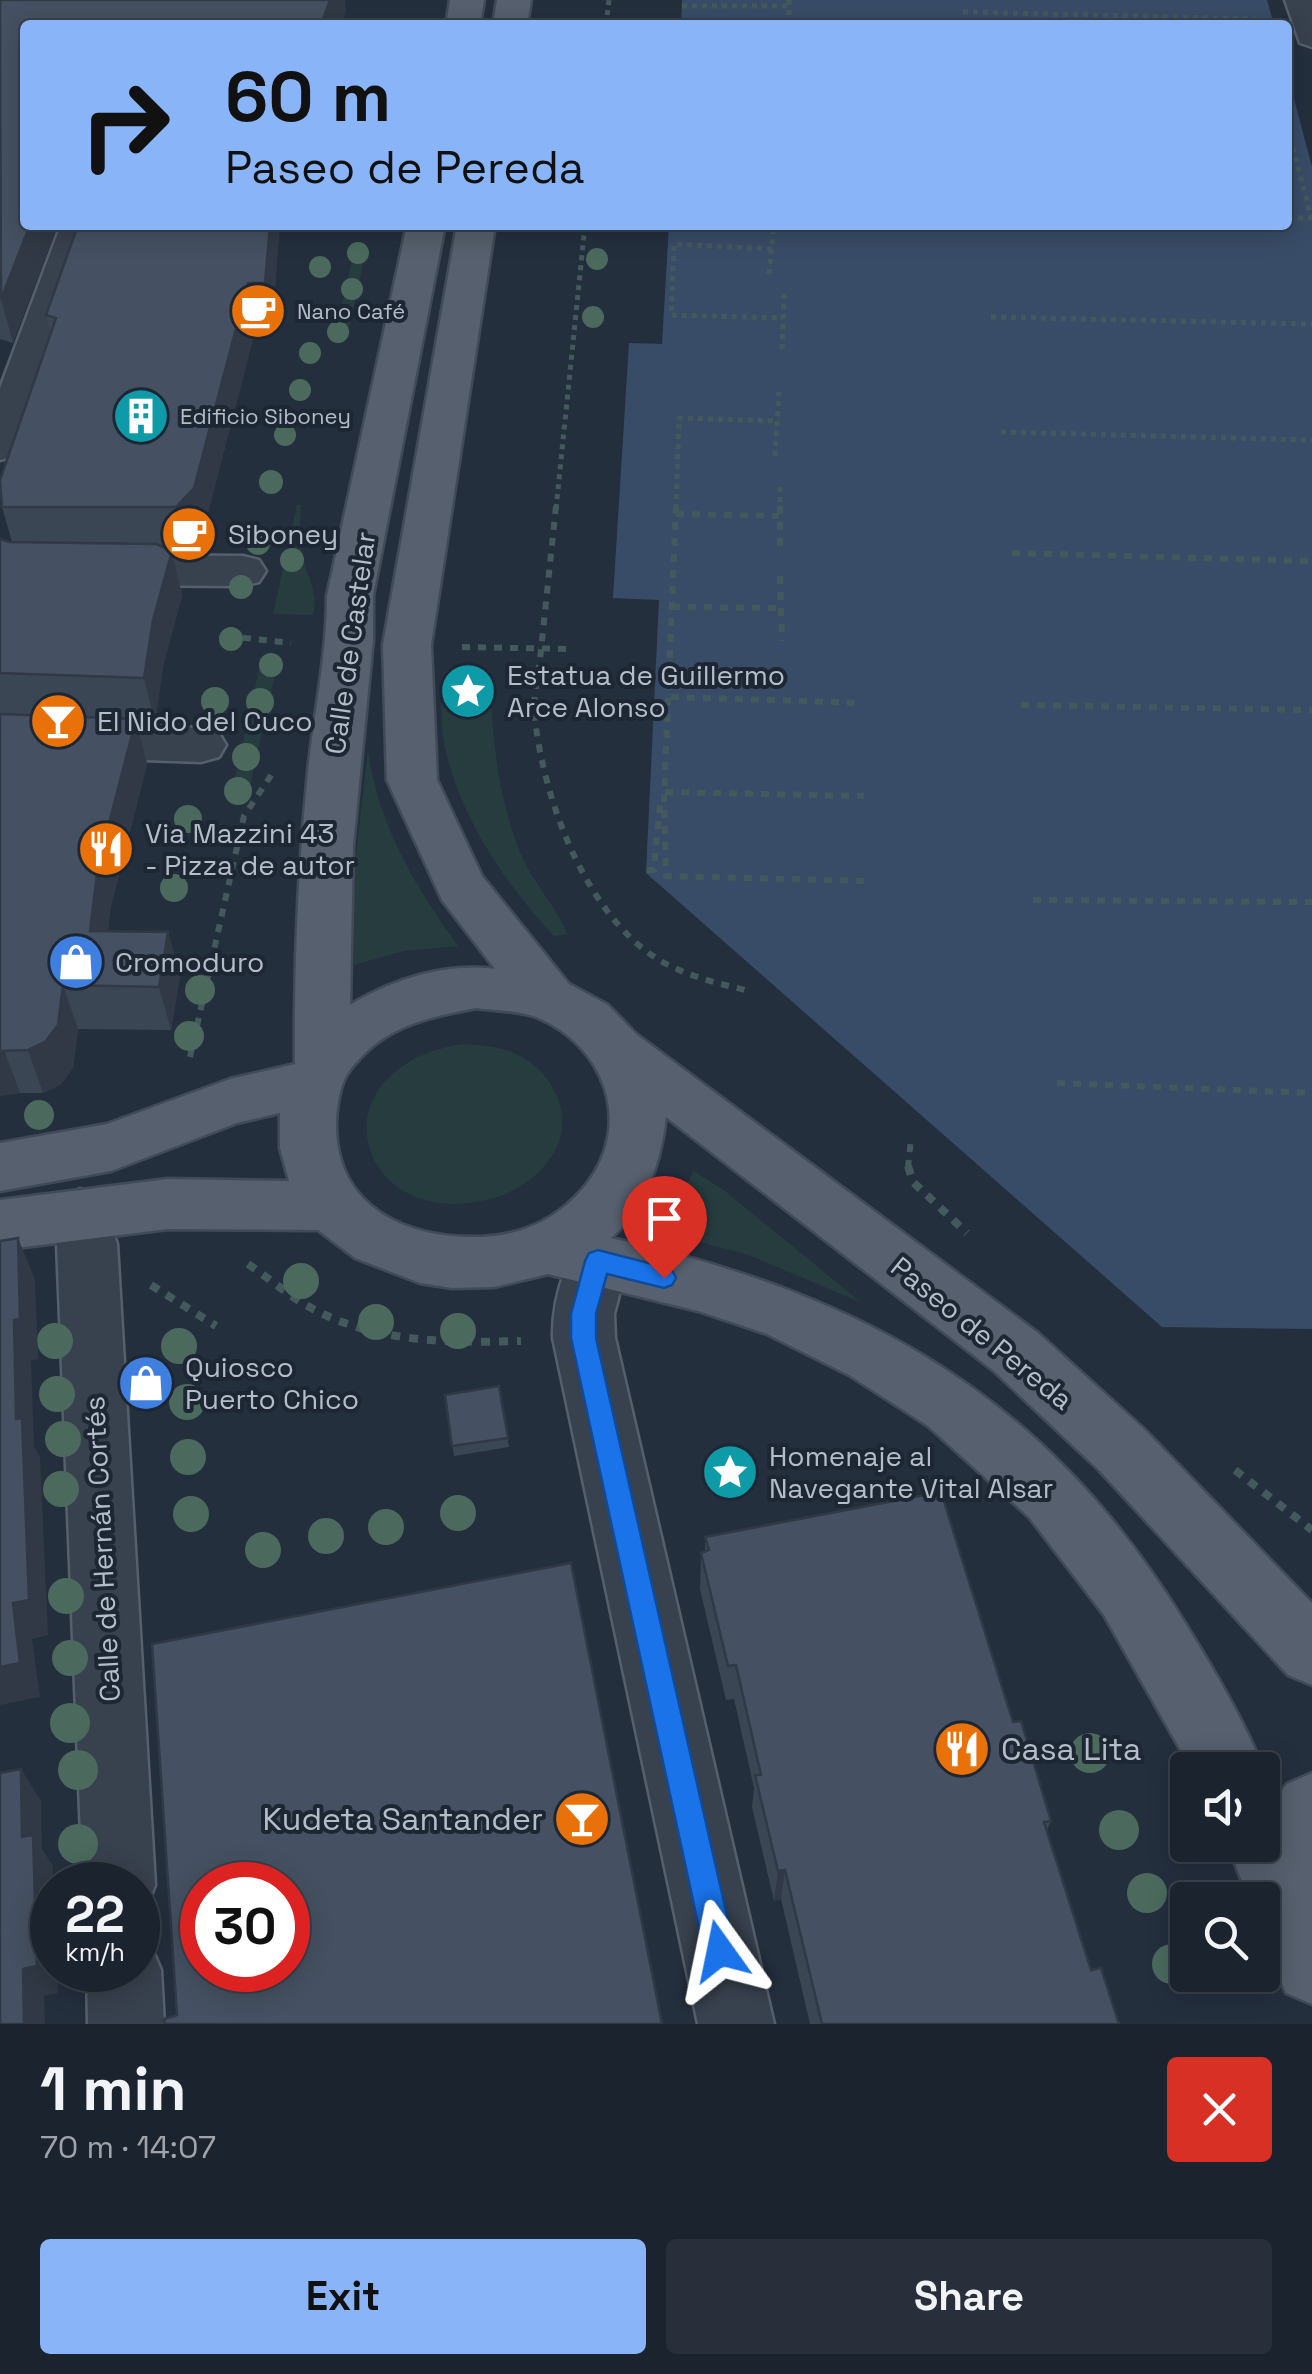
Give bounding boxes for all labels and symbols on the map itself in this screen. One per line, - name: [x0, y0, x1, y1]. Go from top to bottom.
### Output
- cafe icon: Nano Café: [228, 281, 288, 341]
- place label: Nano Café: [297, 297, 405, 325]
- building icon: Edificio Siboney: [111, 386, 171, 446]
- place label: Edificio Siboney: [180, 402, 351, 430]
- cafe icon: Siboney: [159, 504, 219, 564]
- place label: Siboney: [228, 516, 338, 552]
- street label: Calle de Castelar: [317, 529, 383, 757]
- place label: Estatua de Guillermo Arce Alonso: [507, 657, 785, 725]
- place icon: Estatua de Guillermo Arce Alonso: [438, 661, 498, 721]
- bar icon: El Nido del Cuco: [28, 691, 88, 751]
- place label: El Nido del Cuco: [97, 703, 313, 739]
- place label: Via Mazzini 43 - Pizza de autor: [145, 815, 355, 883]
- restaurant icon: Via Mazzini 43 - Pizza de autor: [76, 819, 136, 879]
- shop icon: Cromoduro: [46, 932, 106, 992]
- place label: Cromoduro: [115, 944, 264, 980]
- pin: [622, 1176, 707, 1279]
- street label: Paseo de Pereda: [884, 1249, 1080, 1417]
- place label: Quiosco Puerto Chico: [185, 1349, 359, 1417]
- shop icon: Quiosco Puerto Chico: [116, 1353, 176, 1413]
- street label: Calle de Hernán Cortés: [76, 1395, 128, 1703]
- place label: Homenaje al Navegante Vital Alsar: [769, 1438, 1053, 1506]
- place icon: Homenaje al Navegante Vital Alsar: [700, 1442, 760, 1502]
- restaurant icon: Casa Lita: [932, 1719, 992, 1779]
- place label: Casa Lita: [1001, 1729, 1142, 1769]
- bar icon: Kudeta Santander: [552, 1789, 612, 1849]
- place label: Kudeta Santander: [263, 1799, 543, 1839]
- speed limit sign: 30: [180, 1862, 310, 1992]
- position arrow: [668, 1899, 772, 2003]

